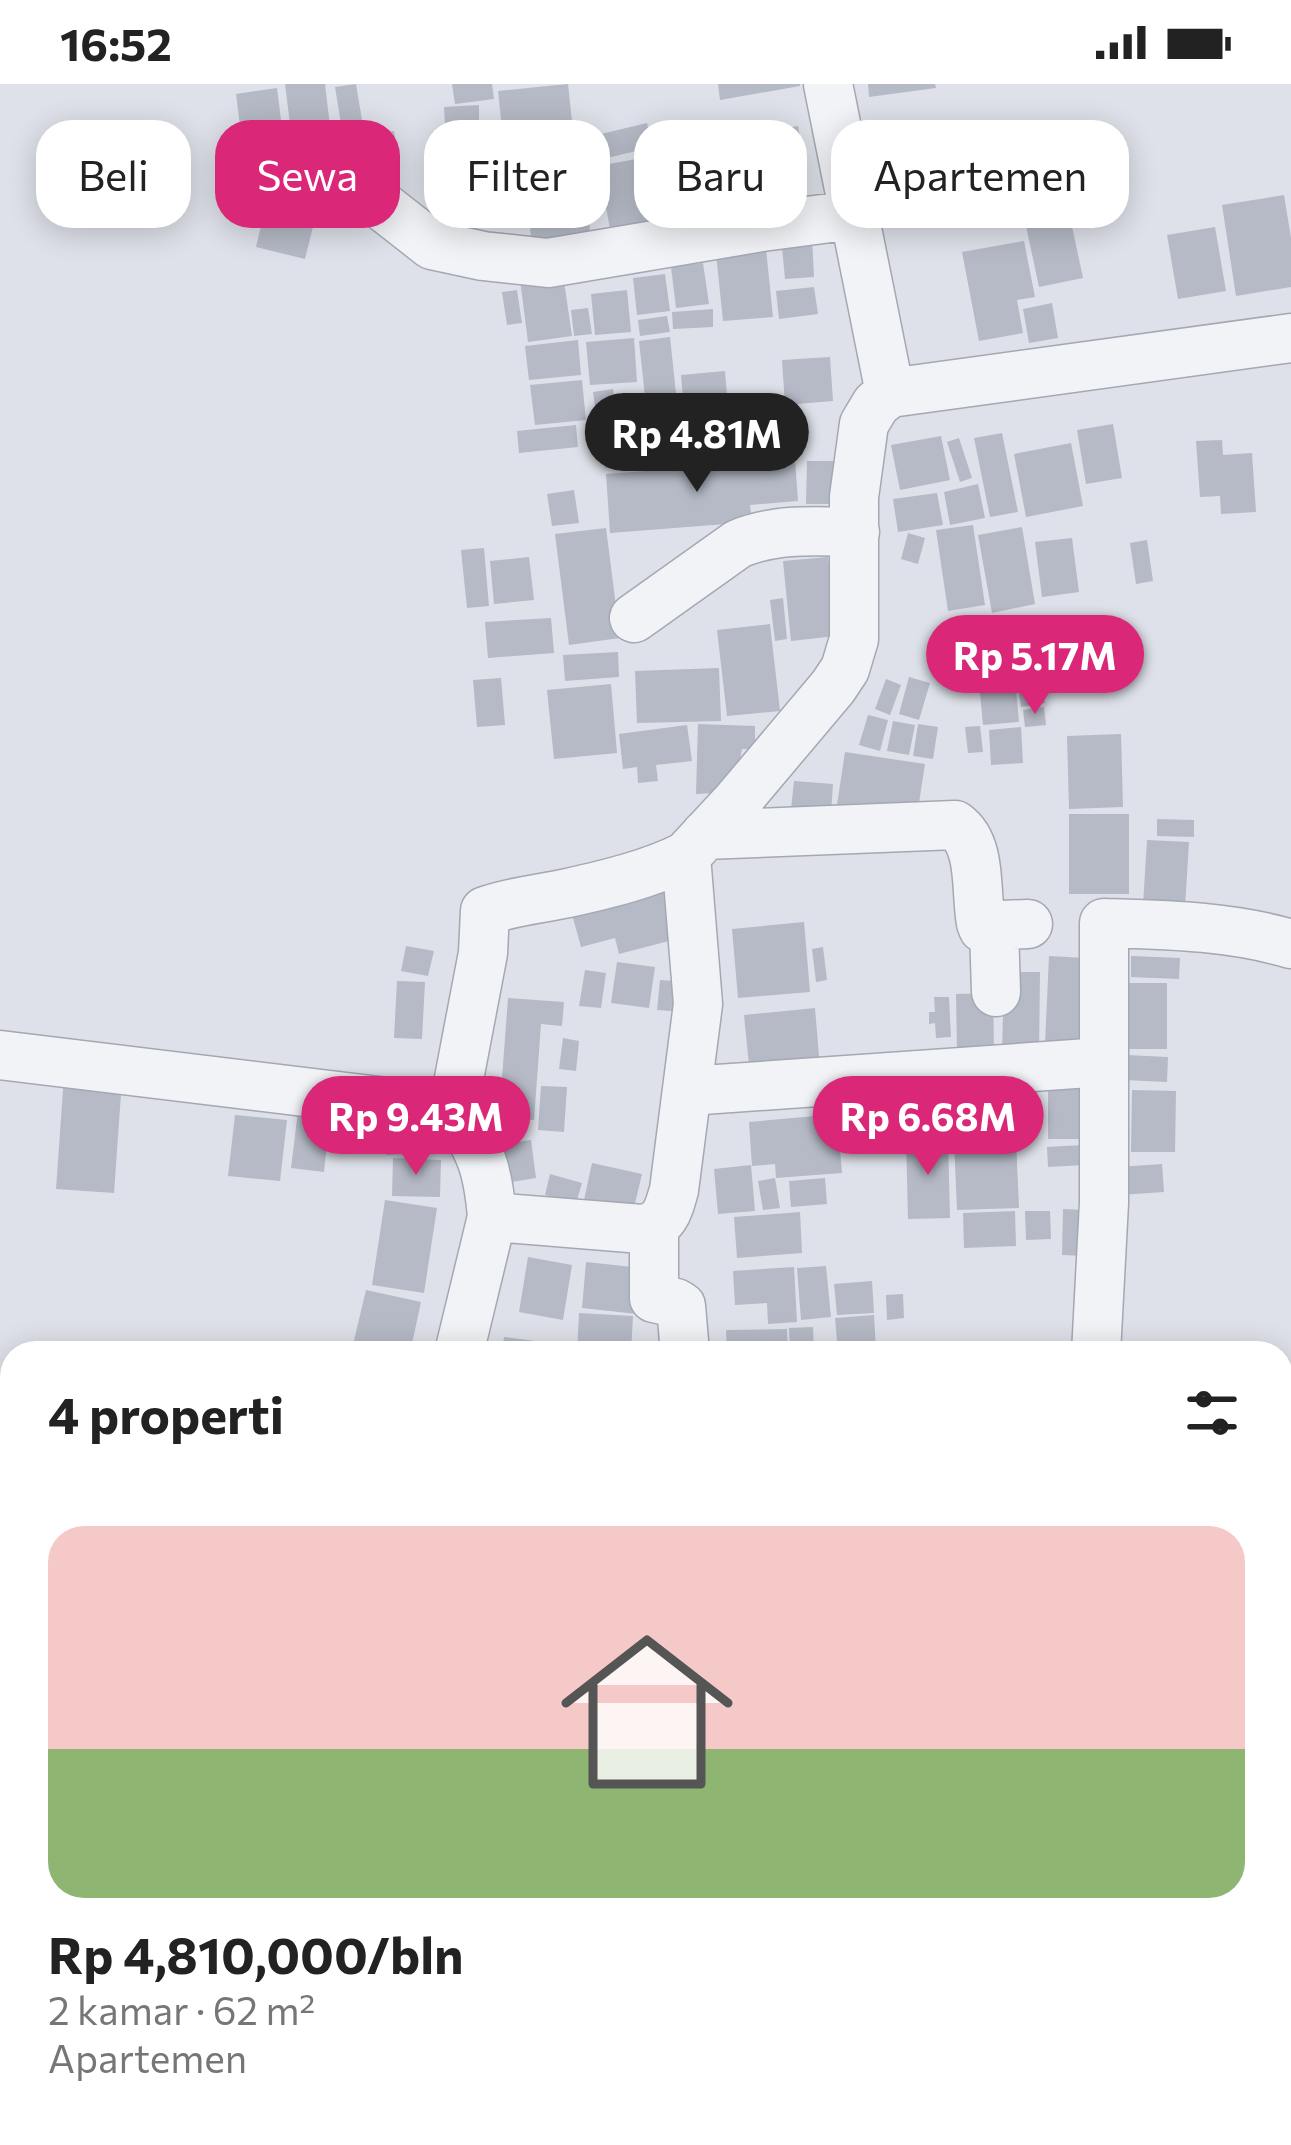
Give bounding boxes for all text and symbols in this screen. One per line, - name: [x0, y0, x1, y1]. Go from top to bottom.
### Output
- text: 16:52: [60, 15, 172, 70]
- chip: Beli: [36, 120, 191, 228]
- chip: Sewa: [215, 120, 400, 228]
- chip: Filter: [424, 120, 610, 228]
- chip: Baru: [634, 120, 807, 228]
- chip: Apartemen: [831, 120, 1129, 228]
- pin: Rp 4.81M: [573, 393, 821, 495]
- text: Rp 4.81M: [612, 408, 782, 456]
- pin: Rp 5.17M: [911, 615, 1159, 717]
- text: Rp 5.17M: [953, 630, 1117, 678]
- pin: Rp 9.43M: [292, 1076, 540, 1178]
- pin: Rp 6.68M: [804, 1076, 1052, 1178]
- text: Rp 9.43M: [328, 1091, 504, 1139]
- text: Rp 6.68M: [840, 1091, 1016, 1139]
- icon: filters: [1179, 1380, 1245, 1446]
- text: 4 properti: [48, 1382, 284, 1445]
- icon: home: [539, 1604, 755, 1820]
- text: Rp 4,810,000/bln: [48, 1922, 464, 1985]
- text: 2 kamar · 62 m²: [48, 1985, 315, 2033]
- text: Apartemen: [48, 2033, 247, 2081]

